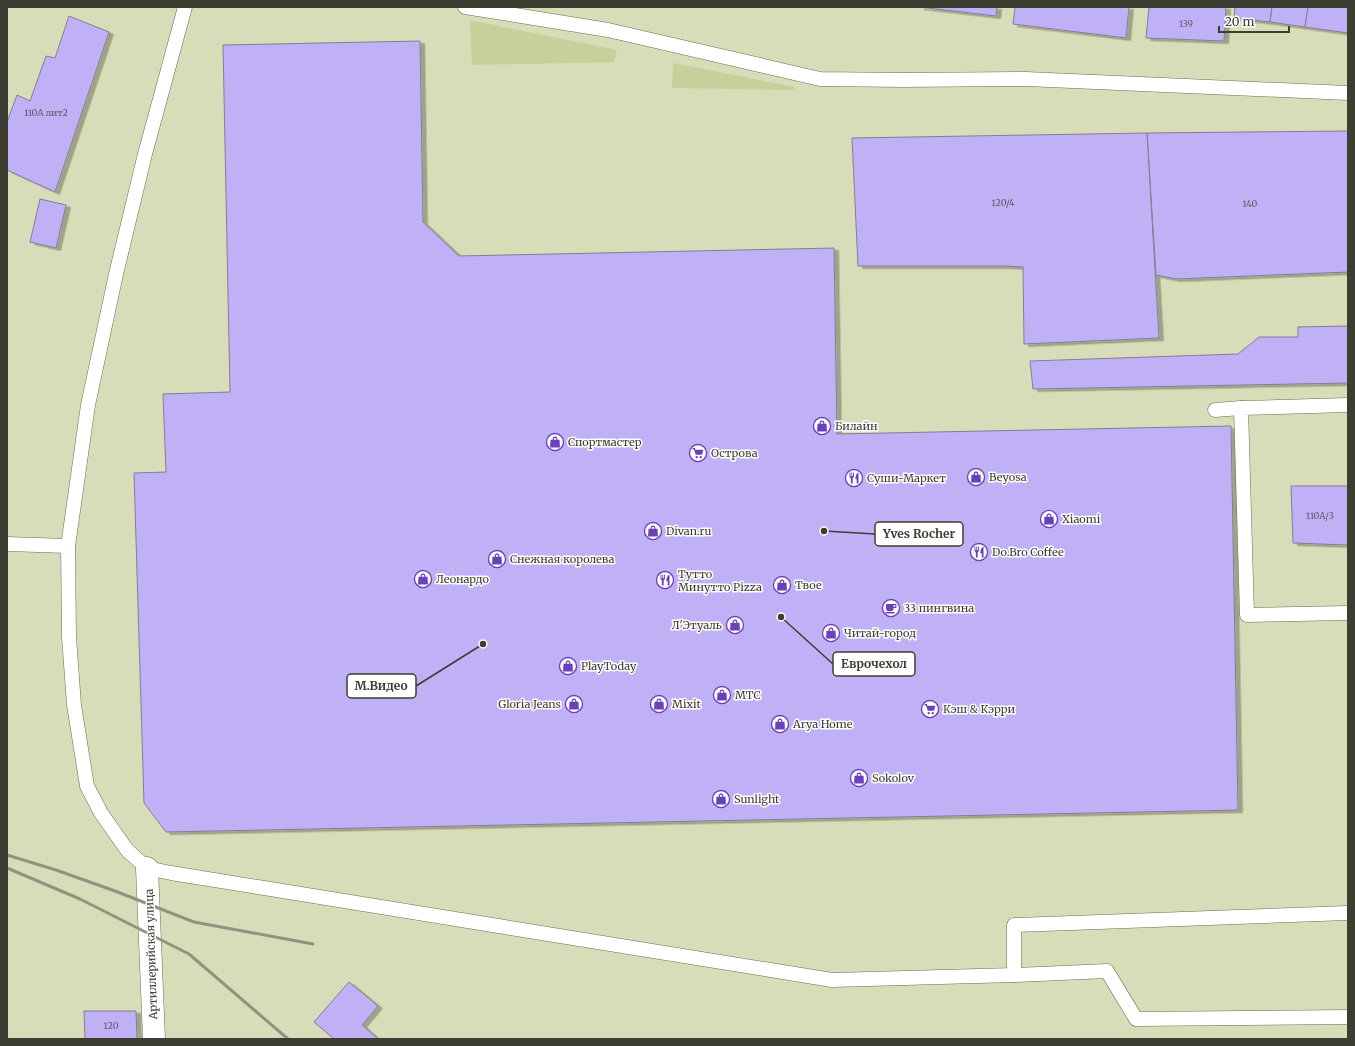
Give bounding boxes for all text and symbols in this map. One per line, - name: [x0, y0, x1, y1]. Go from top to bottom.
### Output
- scale bar: [1219, 8, 1289, 34]
- text: 20 m: [1225, 14, 1254, 29]
- house number: 139: [1179, 18, 1193, 29]
- house number: 110А лит2: [24, 107, 68, 118]
- house number: 120/4: [992, 197, 1015, 208]
- house number: 140: [1243, 198, 1258, 209]
- shop icon: Билайн: [812, 416, 832, 436]
- place label: Билайн: [835, 419, 878, 433]
- shop icon: Спортмастер: [545, 432, 565, 452]
- place label: Спортмастер: [568, 435, 642, 449]
- supermarket icon: Острова: [688, 443, 708, 463]
- place label: Острова: [711, 446, 758, 460]
- shop icon: Beyosa: [966, 467, 986, 487]
- restaurant icon: Суши-Маркет: [844, 468, 864, 488]
- place label: Beyosa: [989, 470, 1027, 484]
- place label: Суши-Маркет: [867, 471, 946, 485]
- shop icon: Xiaomi: [1039, 509, 1059, 529]
- house number: 110А/3: [1306, 510, 1334, 521]
- place label: Xiaomi: [1062, 512, 1101, 526]
- shop icon: Divan.ru: [643, 521, 663, 541]
- callout: Yves Rocher: [875, 522, 963, 546]
- place label: Divan.ru: [666, 524, 711, 538]
- text: Yves Rocher: [882, 526, 955, 541]
- restaurant icon: Do.Bro Coffee: [969, 542, 989, 562]
- place label: Do.Bro Coffee: [992, 545, 1064, 559]
- shop icon: Снежная королева: [487, 549, 507, 569]
- place label: Снежная королева: [510, 552, 615, 566]
- place label: Тутто Минутто Pizza: [678, 567, 762, 594]
- shop icon: Леонардо: [413, 569, 433, 589]
- restaurant icon: Тутто Минутто Pizza: [655, 570, 675, 590]
- place label: Леонардо: [436, 572, 490, 586]
- shop icon: Твое: [772, 575, 792, 595]
- place label: Твое: [795, 578, 822, 592]
- cafe icon: 33 пингвина: [881, 598, 901, 618]
- place label: 33 пингвина: [904, 601, 974, 615]
- shop icon: Л'Этуаль: [725, 615, 745, 635]
- place label: Л'Этуаль: [672, 618, 722, 632]
- shop icon: Читай-город: [821, 623, 841, 643]
- place label: Читай-город: [844, 626, 916, 640]
- callout: Еврочехол: [833, 652, 915, 676]
- shop icon: PlayToday: [558, 656, 578, 676]
- text: Еврочехол: [841, 656, 907, 671]
- place label: PlayToday: [581, 659, 637, 673]
- callout: М.Видео: [347, 674, 416, 698]
- text: М.Видео: [354, 678, 408, 693]
- shop icon: МТС: [712, 685, 732, 705]
- place label: МТС: [735, 688, 761, 702]
- shop icon: Gloria Jeans: [564, 694, 584, 714]
- shop icon: Mixit: [649, 694, 669, 714]
- place label: Gloria Jeans: [498, 697, 561, 711]
- place label: Mixit: [672, 697, 701, 711]
- supermarket icon: Кэш & Кэрри: [920, 699, 940, 719]
- place label: Кэш & Кэрри: [943, 702, 1016, 716]
- shop icon: Arya Home: [770, 714, 790, 734]
- place label: Arya Home: [792, 717, 853, 731]
- shop icon: Sokolov: [849, 768, 869, 788]
- place label: Sokolov: [872, 771, 915, 785]
- shop icon: Sunlight: [711, 789, 731, 809]
- place label: Sunlight: [734, 792, 780, 806]
- street label: Артиллерийская улица: [142, 888, 160, 1021]
- house number: 120: [104, 1020, 119, 1031]

